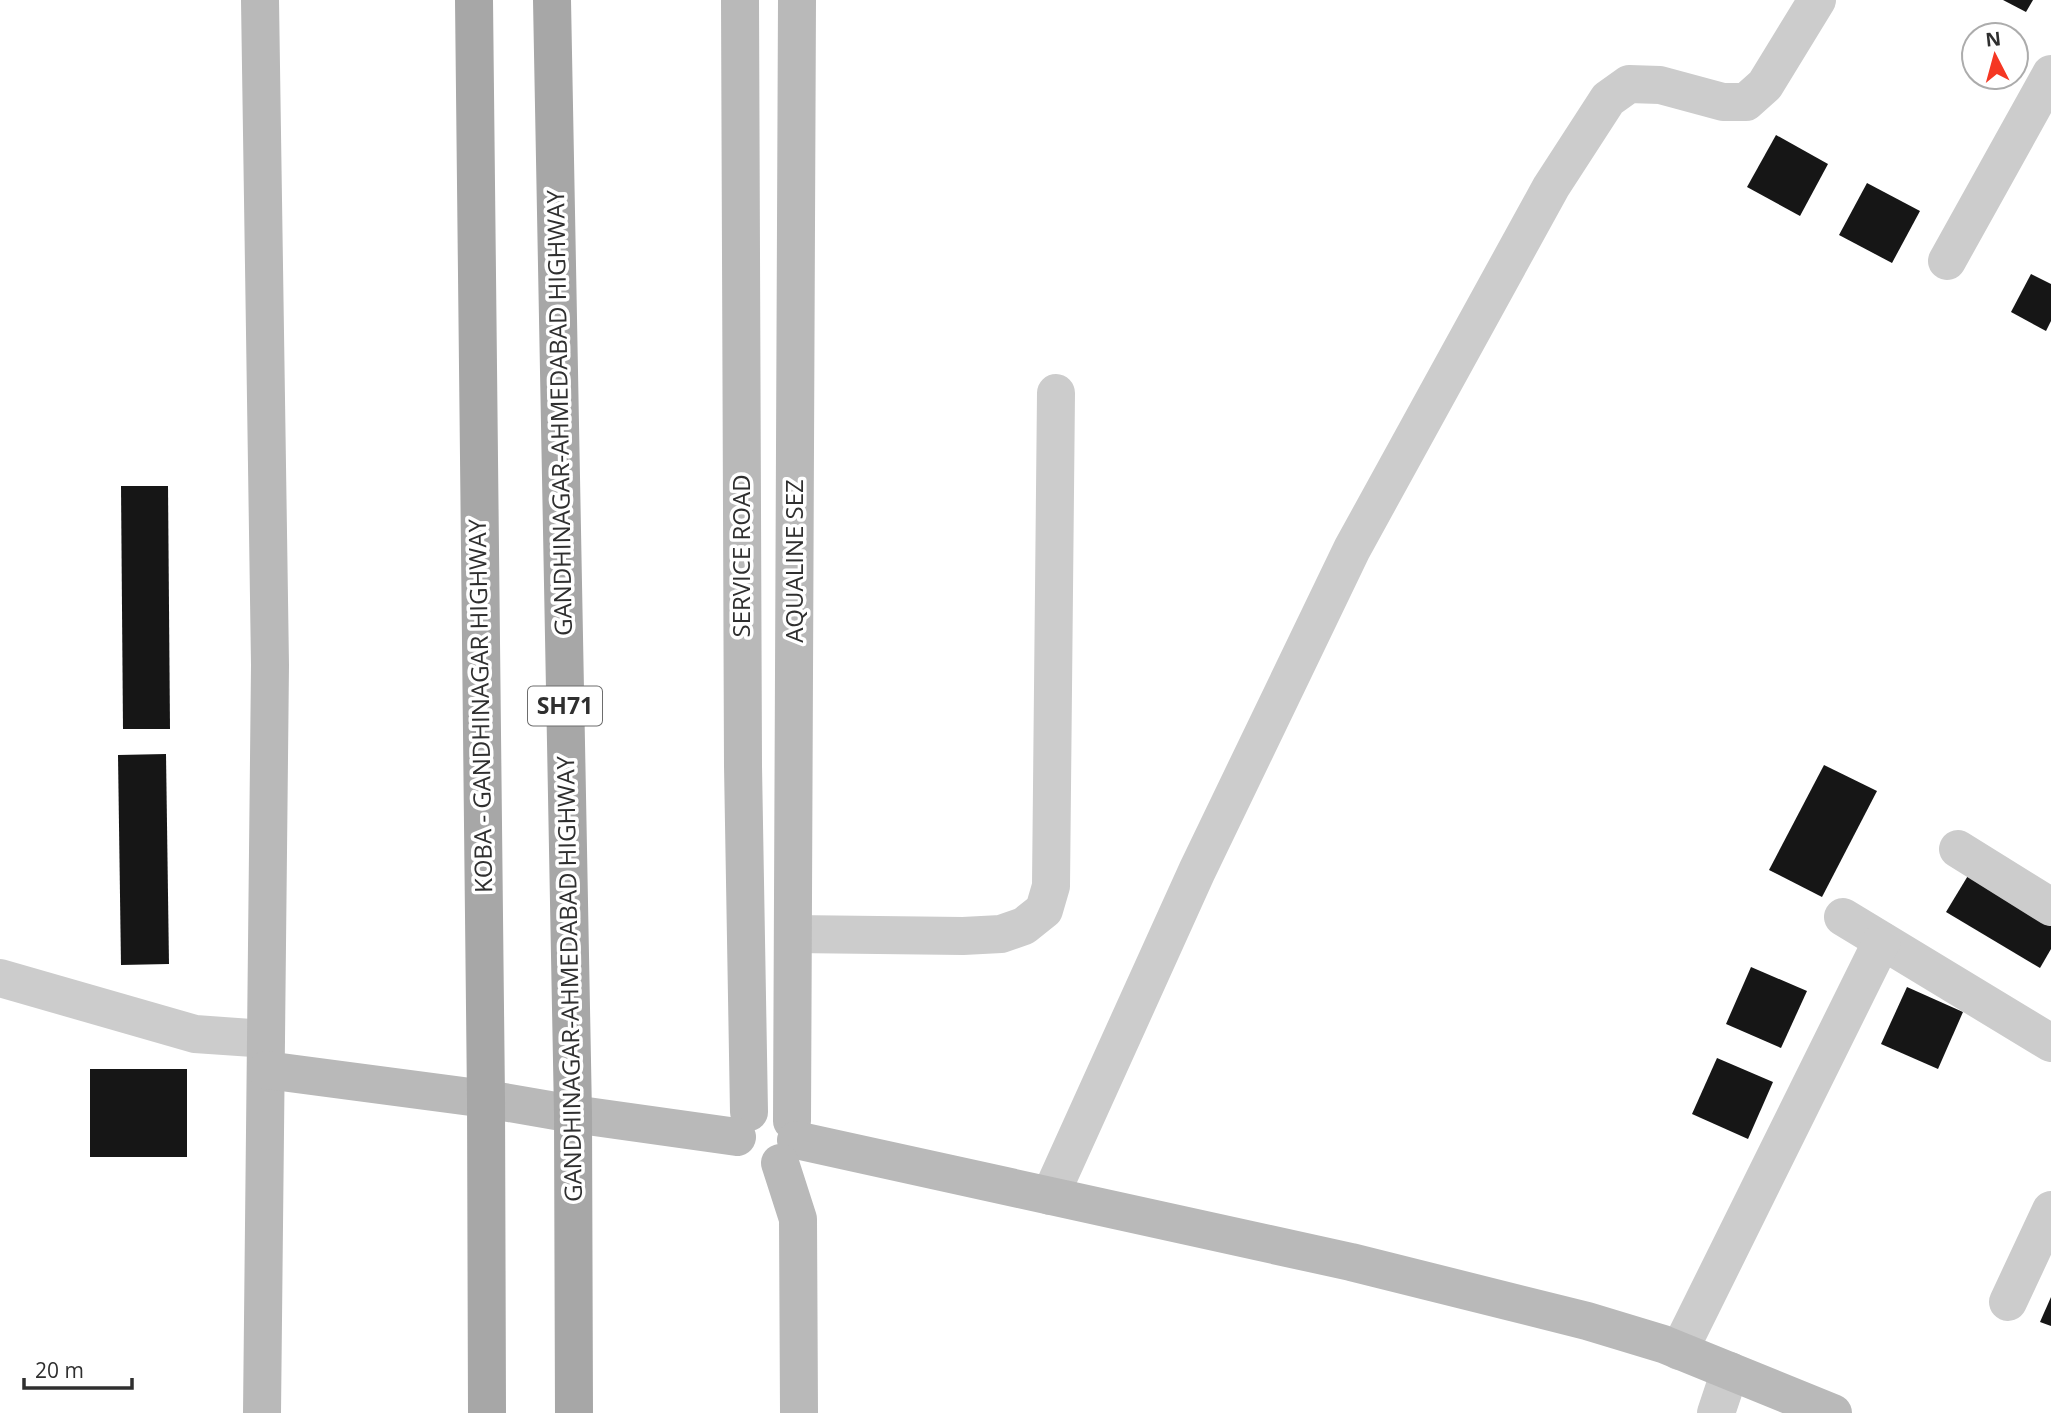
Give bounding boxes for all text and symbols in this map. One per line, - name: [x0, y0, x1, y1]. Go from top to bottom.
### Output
- north arrow: [1960, 21, 2030, 91]
- text: N: [1984, 25, 2002, 53]
- street label: GANDHINAGAR-AHMEDABAD HIGHWAY: [538, 189, 579, 636]
- street label: SERVICE ROAD: [724, 474, 757, 638]
- street label: AQUALINE SEZ: [777, 479, 810, 643]
- street label: KOBA - GANDHINAGAR HIGHWAY: [460, 518, 499, 893]
- road number: SH71: [528, 686, 602, 726]
- street label: GANDHINAGAR-AHMEDABAD HIGHWAY: [548, 755, 589, 1202]
- scale bar: [24, 1346, 133, 1390]
- text: 20 m: [35, 1356, 84, 1384]

